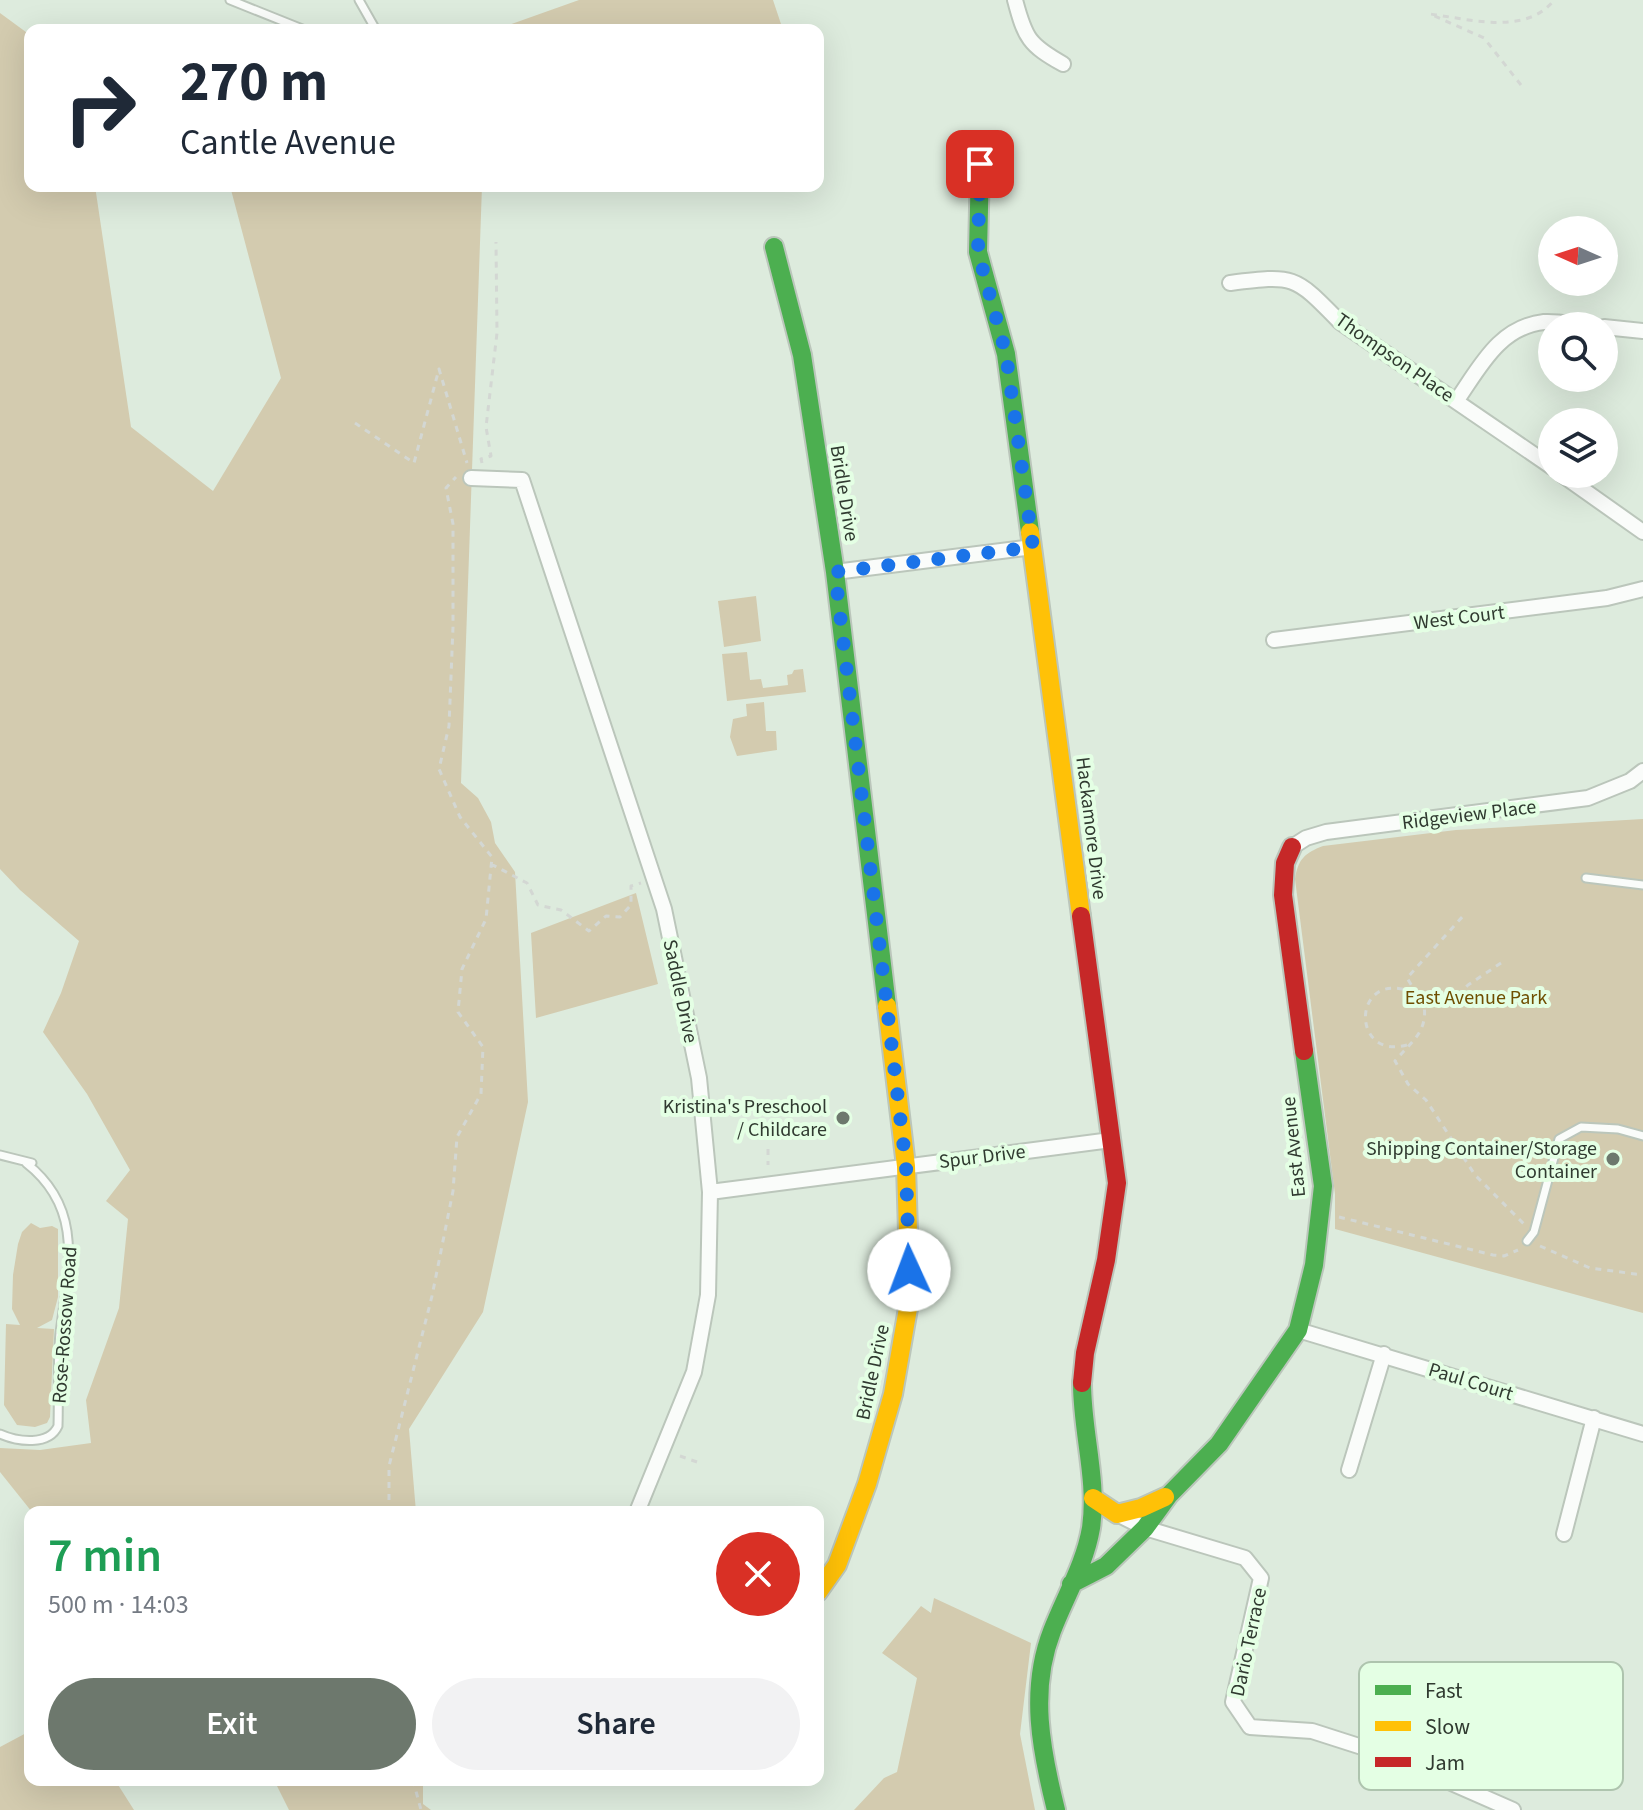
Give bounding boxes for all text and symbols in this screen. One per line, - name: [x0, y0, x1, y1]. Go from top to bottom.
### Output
- text: 270 m: [180, 43, 328, 122]
- icon: right: [48, 56, 152, 160]
- text: Cantle Avenue: [180, 117, 396, 168]
- pin: [946, 130, 1014, 198]
- icon: arrive: [958, 142, 1002, 186]
- north arrow: [1538, 216, 1618, 296]
- map controls: [1538, 216, 1618, 488]
- street label: Thompson Place: [1329, 306, 1460, 409]
- button: search: [1538, 312, 1618, 392]
- button: layers: [1538, 408, 1618, 488]
- street label: Bridle Drive: [823, 443, 865, 543]
- street label: West Court: [1412, 599, 1506, 637]
- street label: Hackamore Drive: [1068, 755, 1114, 901]
- street label: Ridgeview Place: [1400, 793, 1538, 837]
- street label: Saddle Drive: [655, 937, 705, 1046]
- park label: East Avenue Park: [1405, 984, 1547, 1012]
- place label: Kristina's Preschool / Childcare: [663, 1093, 827, 1144]
- street label: East Avenue: [1275, 1095, 1313, 1199]
- marker: Kristina's Preschool / Childcare: [834, 1109, 852, 1127]
- place label: Shipping Container/Storage Container: [1366, 1135, 1597, 1186]
- street label: Spur Drive: [937, 1138, 1027, 1176]
- marker: Shipping Container/Storage Container: [1604, 1150, 1622, 1168]
- position arrow: [867, 1228, 951, 1312]
- street label: Rose-Rossow Road: [46, 1246, 84, 1405]
- street label: Bridle Drive: [849, 1322, 897, 1423]
- street label: Paul Court: [1425, 1356, 1517, 1408]
- text: 7 min: [48, 1522, 162, 1590]
- button: close: [716, 1532, 800, 1616]
- street label: Dario Terrace: [1224, 1585, 1274, 1699]
- text: 500 m · 14:03: [48, 1586, 189, 1623]
- legend: [1359, 1662, 1623, 1790]
- text: Fast: [1425, 1675, 1463, 1707]
- button: Exit: [48, 1678, 416, 1770]
- button: Share: [432, 1678, 800, 1770]
- text: Slow: [1425, 1711, 1470, 1743]
- text: Jam: [1425, 1747, 1465, 1779]

